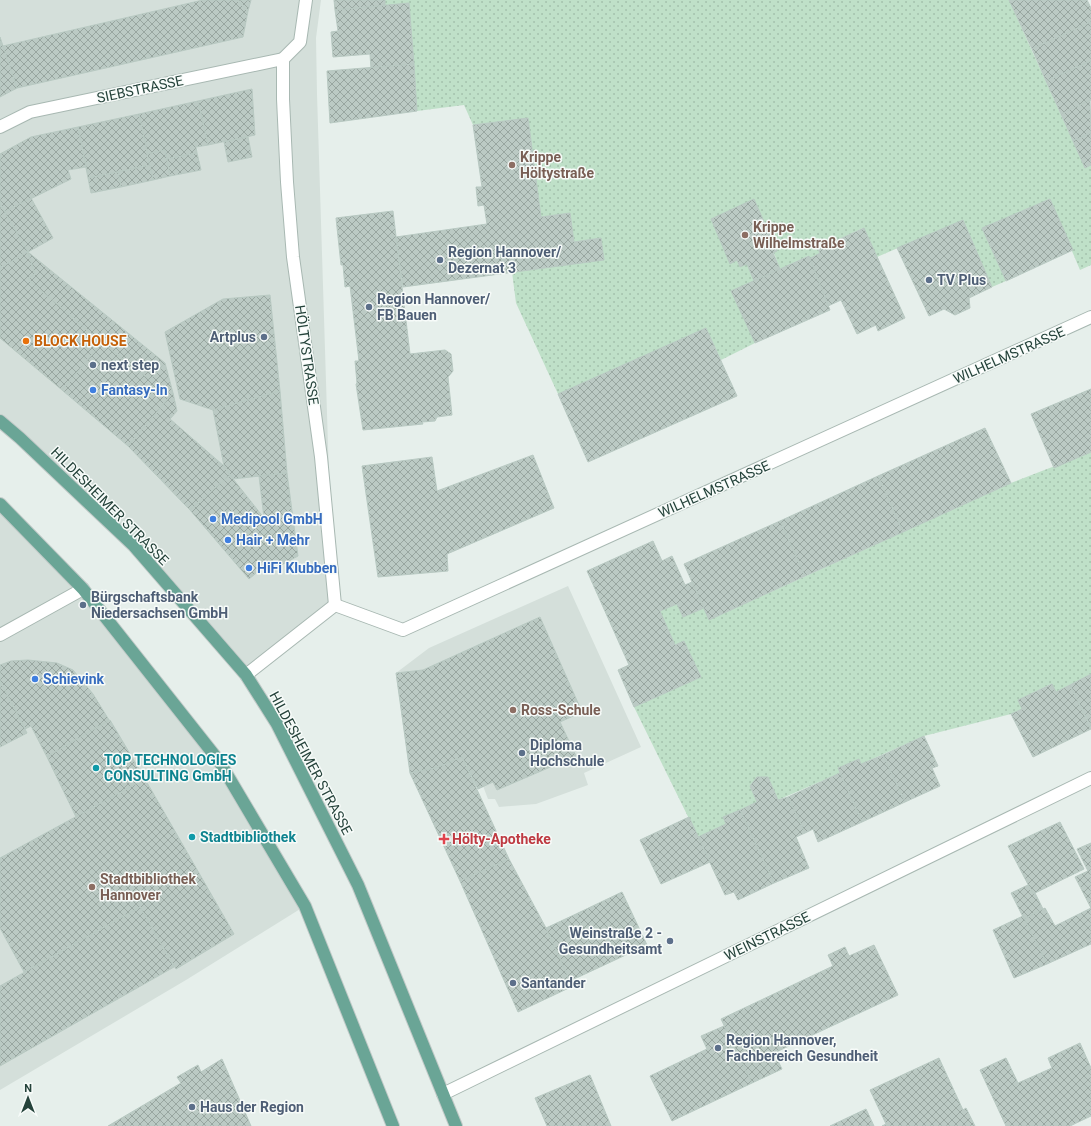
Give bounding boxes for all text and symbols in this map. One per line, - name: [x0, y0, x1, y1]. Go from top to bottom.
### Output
- street label: SIEBSTRASSE: [95, 72, 185, 106]
- place label: Krippe Höltystraße: [520, 149, 594, 181]
- marker: Krippe Höltystraße: [507, 160, 517, 170]
- place label: Krippe Wilhelmstraße: [753, 219, 845, 251]
- marker: Krippe Wilhelmstraße: [740, 230, 750, 240]
- place label: Region Hannover/ Dezernat 3: [448, 244, 562, 276]
- marker: Region Hannover/ Dezernat 3: [435, 255, 445, 265]
- place label: TV Plus: [937, 272, 986, 288]
- marker: TV Plus: [924, 275, 934, 285]
- place label: Region Hannover/ FB Bauen: [377, 291, 491, 323]
- marker: Region Hannover/ FB Bauen: [364, 302, 374, 312]
- street label: HÖLTYSTRASSE: [292, 304, 322, 406]
- street label: WILHELMSTRASSE: [951, 323, 1067, 387]
- place label: Artplus: [210, 329, 256, 345]
- marker: Artplus: [259, 332, 269, 342]
- place label: BLOCK HOUSE: [34, 333, 127, 349]
- marker: BLOCK HOUSE: [21, 336, 31, 346]
- place label: next step: [101, 357, 159, 373]
- marker: next step: [88, 360, 98, 370]
- place label: Fantasy-In: [101, 382, 168, 398]
- marker: Fantasy-In: [88, 385, 98, 395]
- street label: HILDESHEIMER STRASSE: [48, 444, 172, 568]
- street label: WILHELMSTRASSE: [656, 457, 772, 521]
- place label: Medipool GmbH: [221, 511, 323, 527]
- marker: Medipool GmbH: [208, 514, 218, 524]
- place label: Hair + Mehr: [236, 532, 310, 548]
- marker: Hair + Mehr: [223, 535, 233, 545]
- place label: HiFi Klubben: [257, 560, 337, 576]
- marker: HiFi Klubben: [244, 563, 254, 573]
- place label: Bürgschaftsbank Niedersachsen GmbH: [91, 589, 228, 621]
- marker: Bürgschaftsbank Niedersachsen GmbH: [78, 600, 88, 610]
- place label: Schievink: [43, 671, 105, 687]
- marker: Schievink: [30, 674, 40, 684]
- street label: HILDESHEIMER STRASSE: [266, 689, 356, 837]
- place label: Ross-Schule: [521, 702, 601, 718]
- marker: Ross-Schule: [508, 705, 518, 715]
- place label: Diploma Hochschule: [530, 737, 605, 769]
- marker: Diploma Hochschule: [517, 748, 527, 758]
- place label: TOP TECHNOLOGIES CONSULTING GmbH: [104, 752, 237, 784]
- marker: TOP TECHNOLOGIES CONSULTING GmbH: [91, 763, 101, 773]
- place label: Stadtbibliothek: [200, 829, 296, 845]
- place label: Hölty-Apotheke: [452, 831, 551, 847]
- marker: Stadtbibliothek: [187, 832, 197, 842]
- marker: Hölty-Apotheke: [439, 834, 449, 844]
- place label: Stadtbibliothek Hannover: [100, 871, 196, 903]
- marker: Stadtbibliothek Hannover: [87, 882, 97, 892]
- street label: WEINSTRASSE: [722, 908, 812, 964]
- place label: Weinstraße 2 - Gesundheitsamt: [559, 925, 662, 957]
- marker: Weinstraße 2 - Gesundheitsamt: [665, 936, 675, 946]
- place label: Santander: [521, 975, 586, 991]
- marker: Santander: [508, 978, 518, 988]
- place label: Region Hannover, Fachbereich Gesundheit: [726, 1032, 878, 1064]
- marker: Region Hannover, Fachbereich Gesundheit: [713, 1043, 723, 1053]
- north arrow: [8, 1078, 48, 1118]
- text: N: [24, 1082, 32, 1095]
- place label: Haus der Region: [200, 1099, 304, 1115]
- marker: Haus der Region: [187, 1102, 197, 1112]

